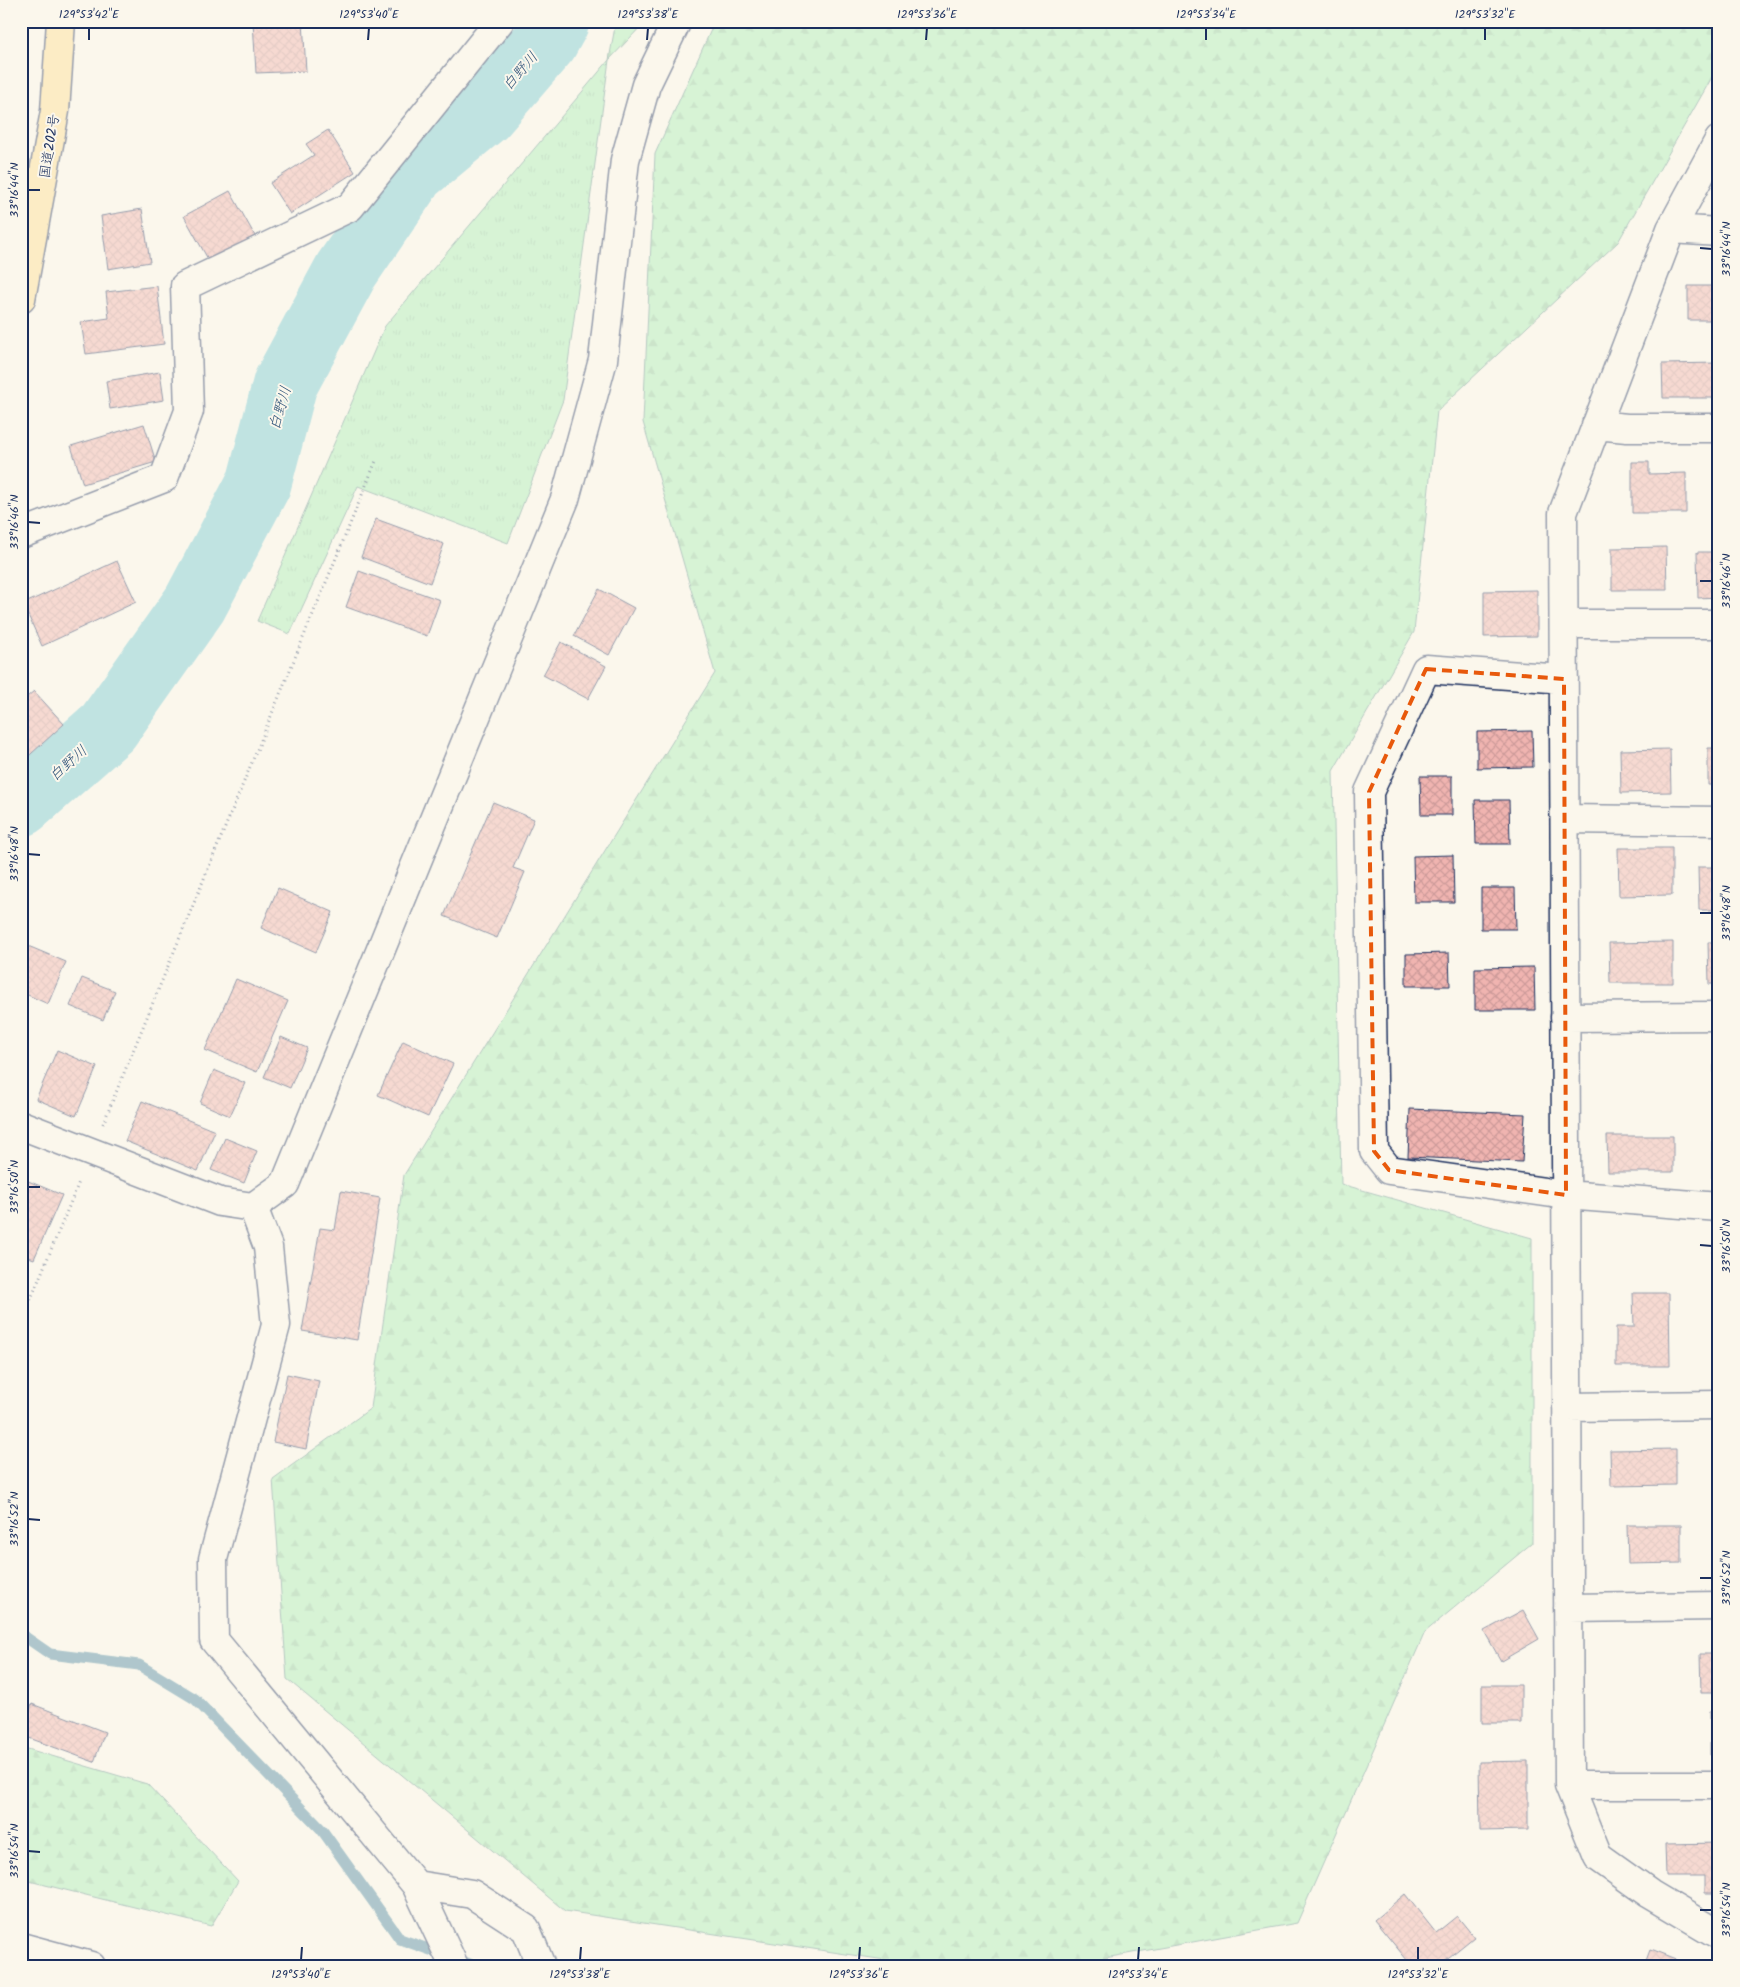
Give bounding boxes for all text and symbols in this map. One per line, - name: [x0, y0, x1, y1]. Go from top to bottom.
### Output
- text: 129°53'42"E: [59, 5, 120, 24]
- text: 129°53'40"E: [339, 5, 400, 24]
- text: 129°53'38"E: [618, 5, 679, 24]
- text: 129°53'36"E: [897, 5, 958, 24]
- text: 129°53'34"E: [1176, 5, 1237, 24]
- text: 129°53'32"E: [1455, 5, 1516, 24]
- water label: 白野川: [497, 47, 545, 97]
- street label: 国道202号: [34, 112, 66, 180]
- text: 33°16'44"N: [5, 162, 24, 218]
- text: 33°16'44"N: [1717, 221, 1736, 277]
- water label: 白野川: [263, 383, 299, 433]
- text: 33°16'46"N: [5, 494, 24, 550]
- text: 33°16'46"N: [1717, 553, 1736, 609]
- water label: 白野川: [44, 740, 93, 788]
- text: 33°16'48"N: [5, 826, 24, 882]
- text: 33°16'48"N: [1717, 885, 1736, 941]
- text: 33°16'50"N: [5, 1160, 24, 1214]
- text: 33°16'50"N: [1717, 1219, 1736, 1273]
- text: 33°16'52"N: [5, 1491, 24, 1547]
- text: 33°16'52"N: [1717, 1550, 1736, 1606]
- text: 33°16'54"N: [5, 1823, 24, 1879]
- text: 33°16'54"N: [1717, 1882, 1736, 1938]
- text: 129°53'40"E: [271, 1965, 332, 1984]
- text: 129°53'38"E: [550, 1965, 611, 1984]
- text: 129°53'36"E: [829, 1965, 890, 1984]
- text: 129°53'34"E: [1108, 1965, 1169, 1984]
- text: 129°53'32"E: [1388, 1965, 1449, 1984]

